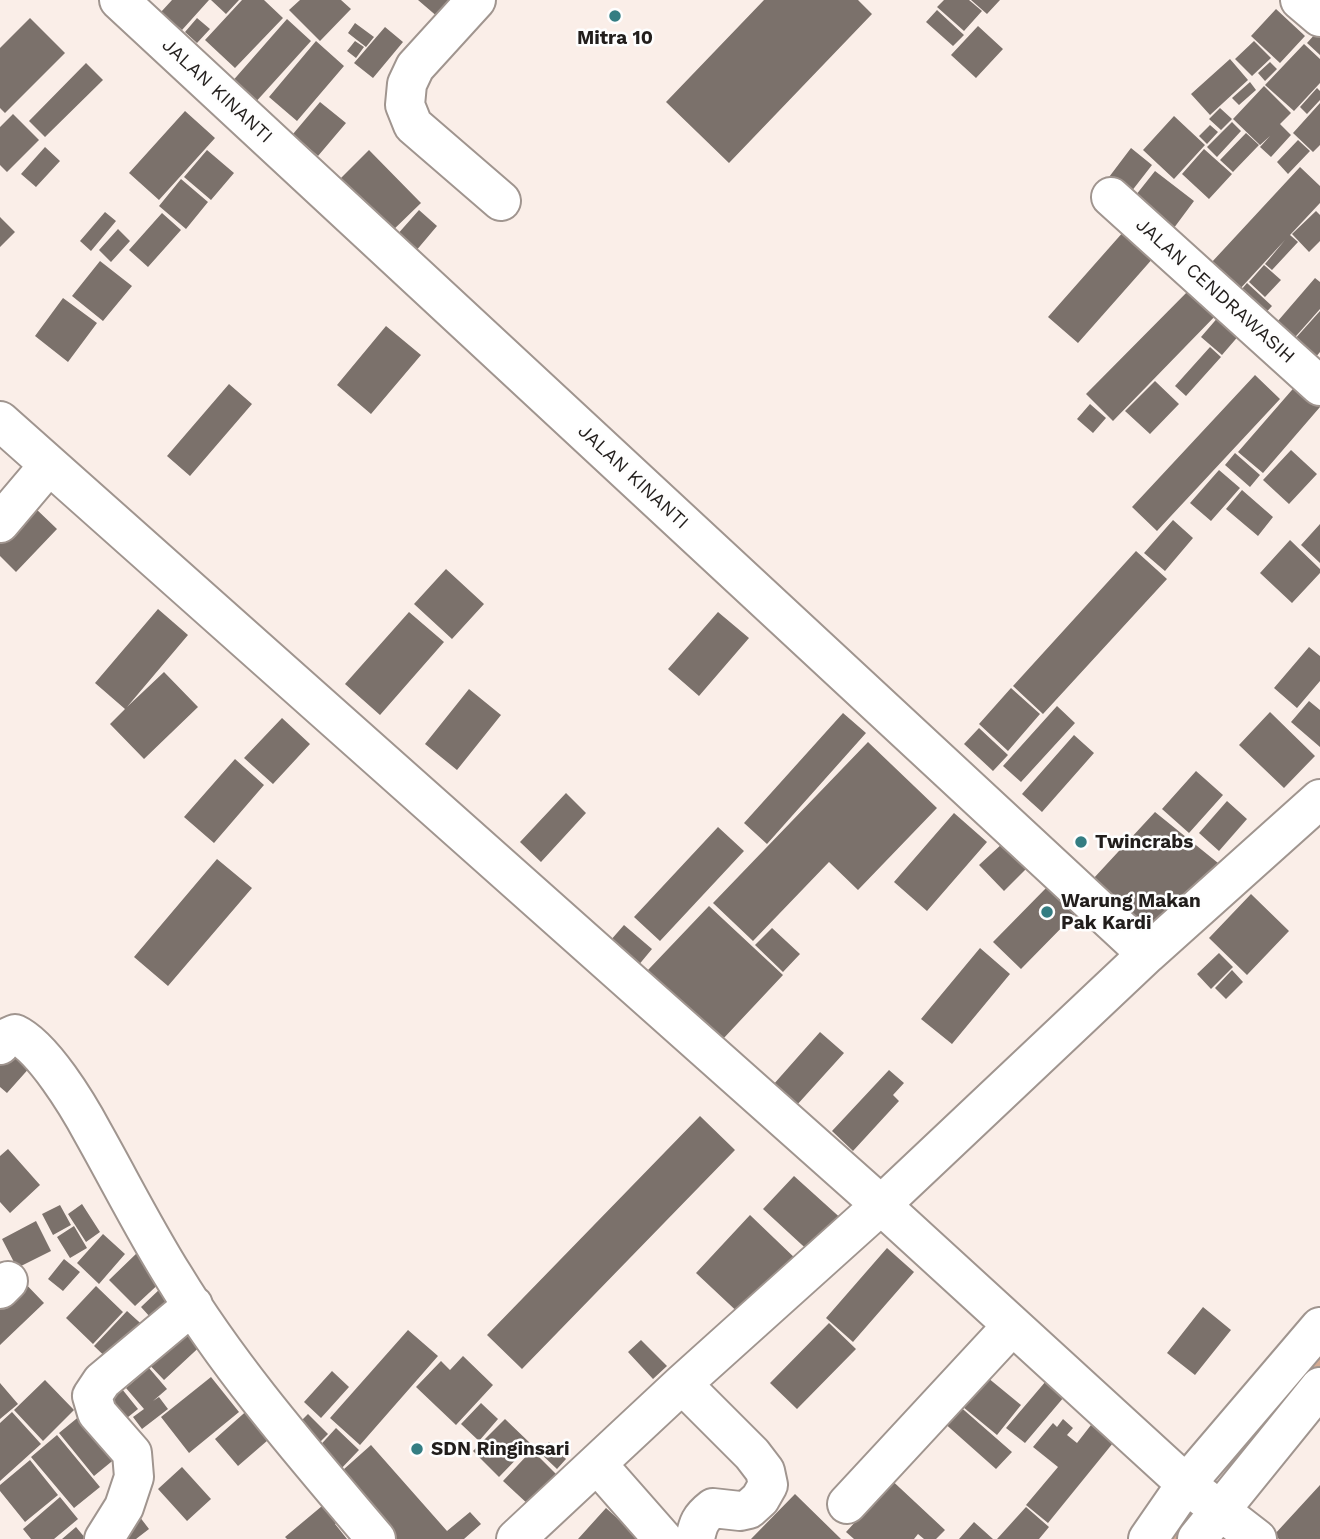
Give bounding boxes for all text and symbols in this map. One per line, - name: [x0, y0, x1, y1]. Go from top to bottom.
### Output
- marker: Mitra 10: [607, 8, 623, 24]
- place label: Mitra 10: [577, 27, 653, 49]
- street label: JALAN KINANTI: [157, 34, 277, 148]
- street label: JALAN CENDRAWASIH: [1131, 214, 1299, 368]
- street label: JALAN KINANTI: [573, 420, 693, 534]
- place label: Twincrabs: [1095, 831, 1193, 853]
- marker: Twincrabs: [1073, 834, 1089, 850]
- place label: Warung Makan Pak Kardi: [1061, 890, 1201, 934]
- marker: Warung Makan Pak Kardi: [1039, 904, 1055, 920]
- place label: SDN Ringinsari: [431, 1438, 570, 1460]
- marker: SDN Ringinsari: [409, 1441, 425, 1457]

